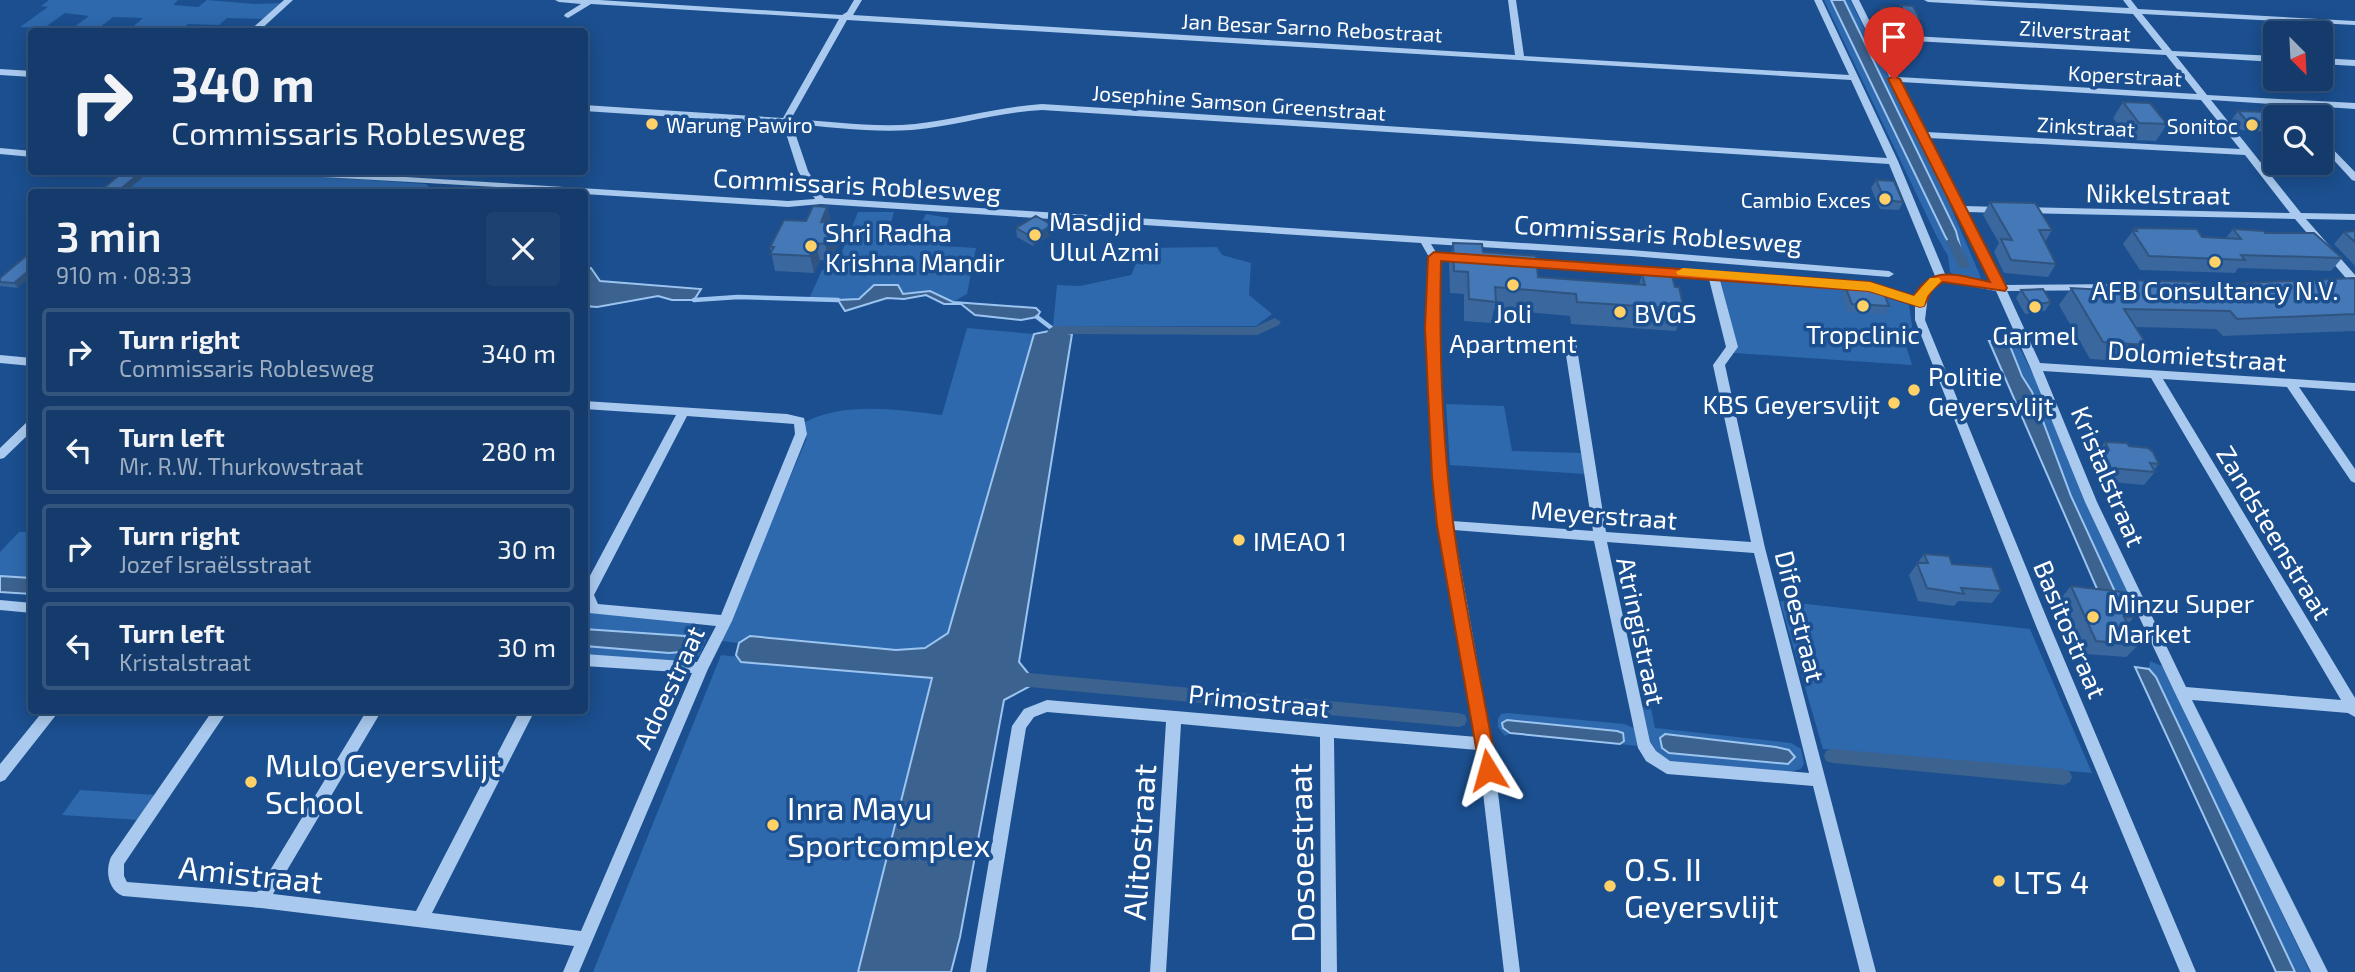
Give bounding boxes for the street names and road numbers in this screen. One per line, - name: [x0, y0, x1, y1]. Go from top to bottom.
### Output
- street label: Jan Besar Sarno Rebostraat: [1181, 8, 1443, 46]
- street label: Zilverstraat: [2019, 15, 2131, 45]
- street label: Koperstraat: [2067, 60, 2183, 90]
- street label: Josephine Samson Greenstraat: [1091, 79, 1387, 125]
- street label: Zinkstraat: [2036, 111, 2136, 141]
- street label: Commissaris Roblesweg: [712, 161, 1002, 207]
- street label: Nikkelstraat: [2085, 176, 2231, 210]
- street label: Commissaris Roblesweg: [1513, 207, 1803, 259]
- street label: Dolomietstraat: [2106, 333, 2288, 377]
- street label: Kristalstraat: [2066, 401, 2152, 551]
- street label: Zandsteenstraat: [2211, 440, 2339, 625]
- street label: Meyerstraat: [1530, 493, 1678, 535]
- street label: Difoestraat: [1770, 547, 1832, 685]
- street label: Atringistraat: [1611, 554, 1673, 708]
- street label: Basitostraat: [2028, 555, 2114, 703]
- street label: Adoestraat: [626, 621, 710, 753]
- street label: Primostraat: [1187, 677, 1331, 723]
- street label: Alitostraat: [1114, 763, 1162, 921]
- street label: Dosoestraat: [1279, 763, 1321, 943]
- street label: Amistraat: [177, 847, 325, 899]

